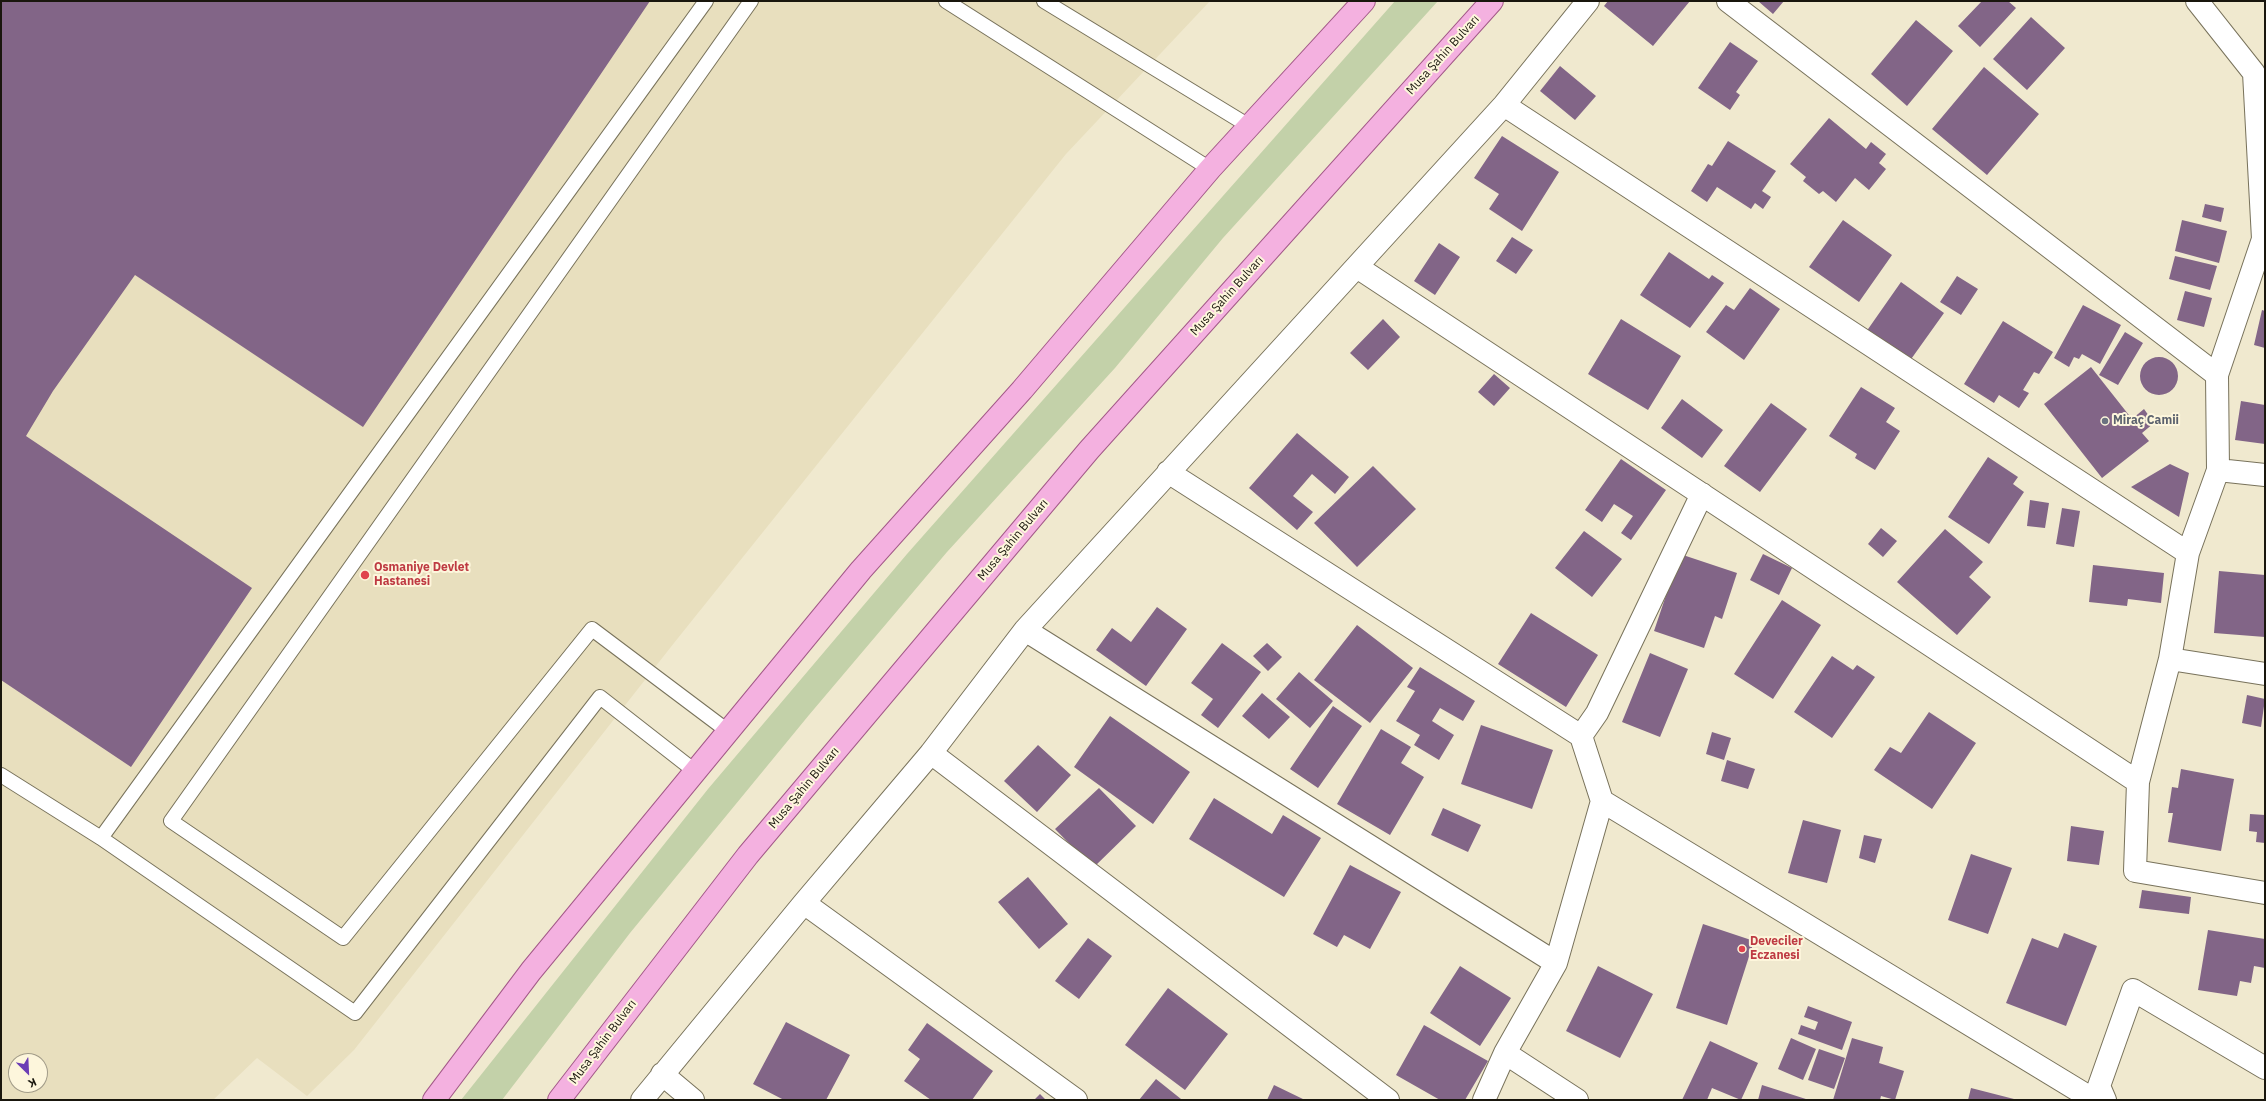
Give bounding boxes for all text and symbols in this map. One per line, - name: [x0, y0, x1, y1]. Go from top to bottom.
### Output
- street label: Musa Şahin Bulvarı: [1404, 12, 1482, 98]
- street label: Musa Şahin Bulvarı: [1188, 253, 1266, 339]
- place label: Miraç Camii: [2113, 414, 2179, 428]
- marker: Miraç Camii: [2100, 416, 2110, 426]
- street label: Musa Şahin Bulvarı: [975, 496, 1051, 584]
- place label: Osmaniye Devlet Hastanesi: [374, 561, 469, 589]
- marker: Osmaniye Devlet Hastanesi: [359, 569, 371, 581]
- street label: Musa Şahin Bulvarı: [766, 744, 842, 832]
- place label: Deveciler Eczanesi: [1750, 935, 1803, 963]
- marker: Deveciler Eczanesi: [1737, 944, 1747, 954]
- street label: Musa Şahin Bulvarı: [567, 997, 639, 1087]
- north arrow: [8, 1053, 48, 1093]
- text: K: [26, 1075, 39, 1091]

